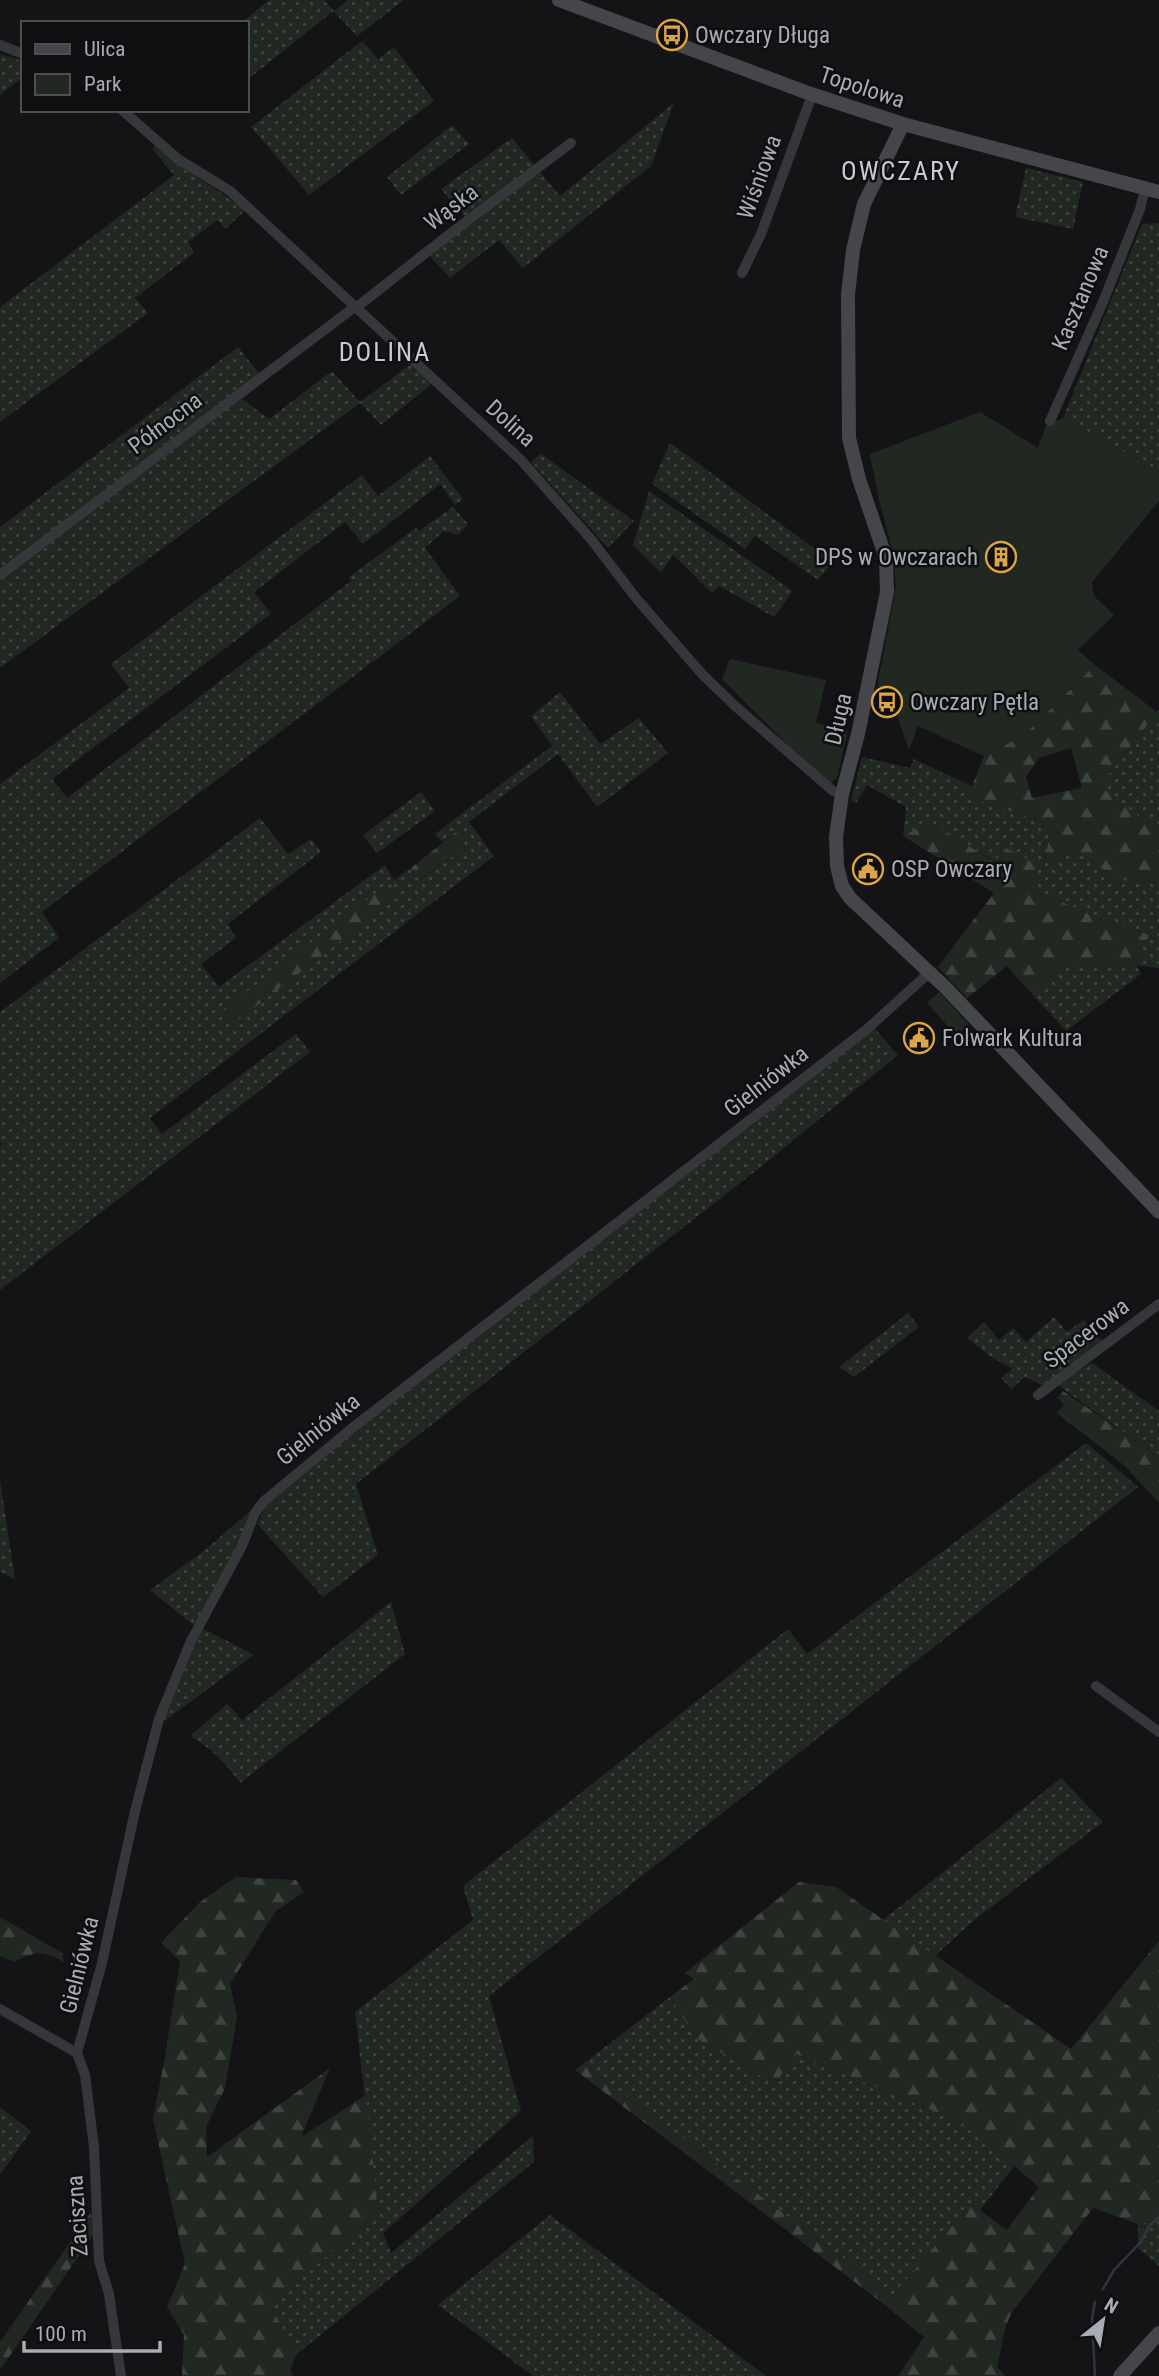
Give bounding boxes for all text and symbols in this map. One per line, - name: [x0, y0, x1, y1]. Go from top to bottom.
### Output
- bus stop icon: Owczary Długa: [655, 18, 689, 52]
- legend: [21, 21, 248, 112]
- place label: Owczary Długa: [695, 22, 830, 49]
- text: Ulica: [84, 37, 125, 61]
- street label: Topolowa: [816, 61, 908, 114]
- text: Park: [84, 72, 122, 96]
- street label: Wiśniowa: [732, 132, 787, 223]
- district label: OWCZARY: [841, 156, 961, 186]
- street label: Wąska: [419, 179, 483, 236]
- street label: Kasztanowa: [1046, 242, 1114, 354]
- district label: DOLINA: [339, 337, 431, 367]
- street label: Północna: [123, 387, 208, 460]
- street label: Dolina: [480, 394, 541, 453]
- building icon: DPS w Owczarach: [984, 540, 1018, 574]
- place label: DPS w Owczarach: [815, 544, 978, 571]
- bus stop icon: Owczary Pętla: [870, 685, 904, 719]
- place label: Owczary Pętla: [910, 689, 1039, 716]
- street label: Długa: [819, 691, 858, 748]
- public building icon: OSP Owczary: [851, 852, 885, 886]
- place label: OSP Owczary: [891, 856, 1012, 883]
- public building icon: Folwark Kultura: [902, 1021, 936, 1055]
- place label: Folwark Kultura: [942, 1025, 1082, 1052]
- street label: Gielniówka: [719, 1040, 814, 1123]
- street label: Spacerowa: [1038, 1293, 1134, 1374]
- street label: Gielniówka: [271, 1388, 365, 1471]
- street label: Gielniówka: [54, 1914, 105, 2017]
- street label: Zaciszna: [61, 2174, 94, 2258]
- north arrow: [1068, 2285, 1138, 2355]
- text: N: [1100, 2293, 1122, 2319]
- scale bar: [24, 2310, 161, 2354]
- text: 100 m: [35, 2322, 87, 2346]

